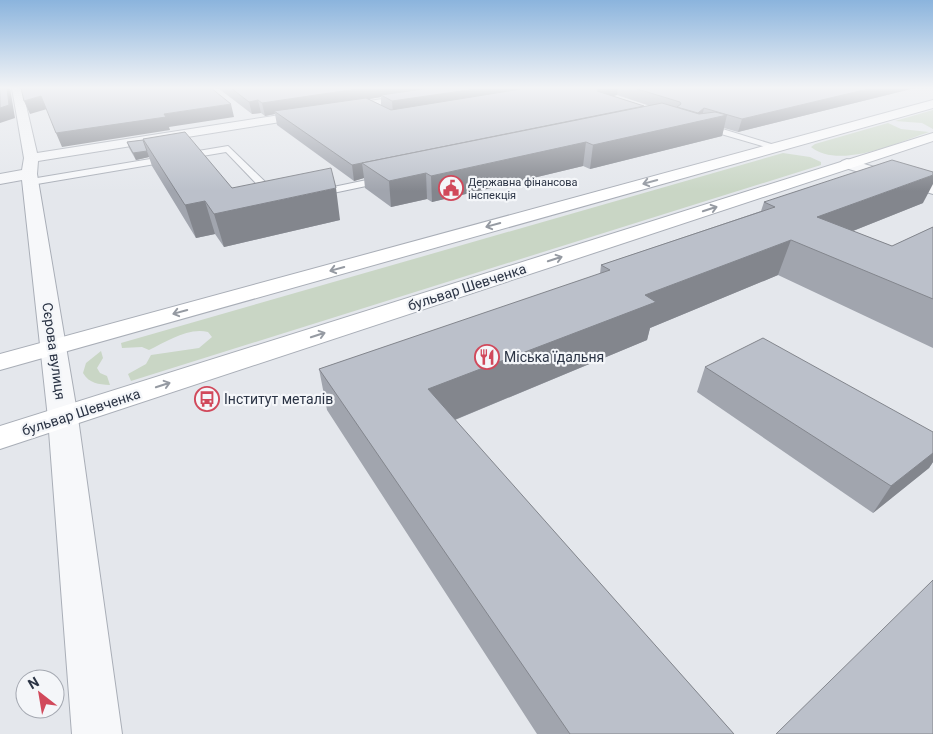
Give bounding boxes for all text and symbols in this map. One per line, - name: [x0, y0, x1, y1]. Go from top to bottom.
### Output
- public building icon: Державна фінансова інспекція: [438, 175, 464, 201]
- place label: Державна фінансова інспекція: [468, 176, 578, 202]
- one-way arrow: [642, 178, 658, 187]
- one-way arrow: [702, 203, 718, 213]
- one-way arrow: [486, 221, 502, 231]
- one-way arrow: [547, 253, 563, 263]
- street label: бульвар Шевченка: [406, 260, 528, 314]
- one-way arrow: [329, 264, 345, 274]
- street label: Сєрова вулиця: [39, 301, 69, 401]
- one-way arrow: [172, 307, 188, 317]
- one-way arrow: [309, 330, 325, 340]
- restaurant icon: Міська їдальня: [474, 344, 500, 370]
- place label: Міська їдальня: [504, 349, 604, 365]
- one-way arrow: [155, 380, 171, 390]
- street label: бульвар Шевченка: [20, 385, 142, 439]
- bus stop icon: Інститут металів: [194, 386, 220, 412]
- place label: Інститут металів: [224, 391, 333, 407]
- north arrow: [15, 669, 65, 719]
- text: N: [25, 673, 42, 692]

